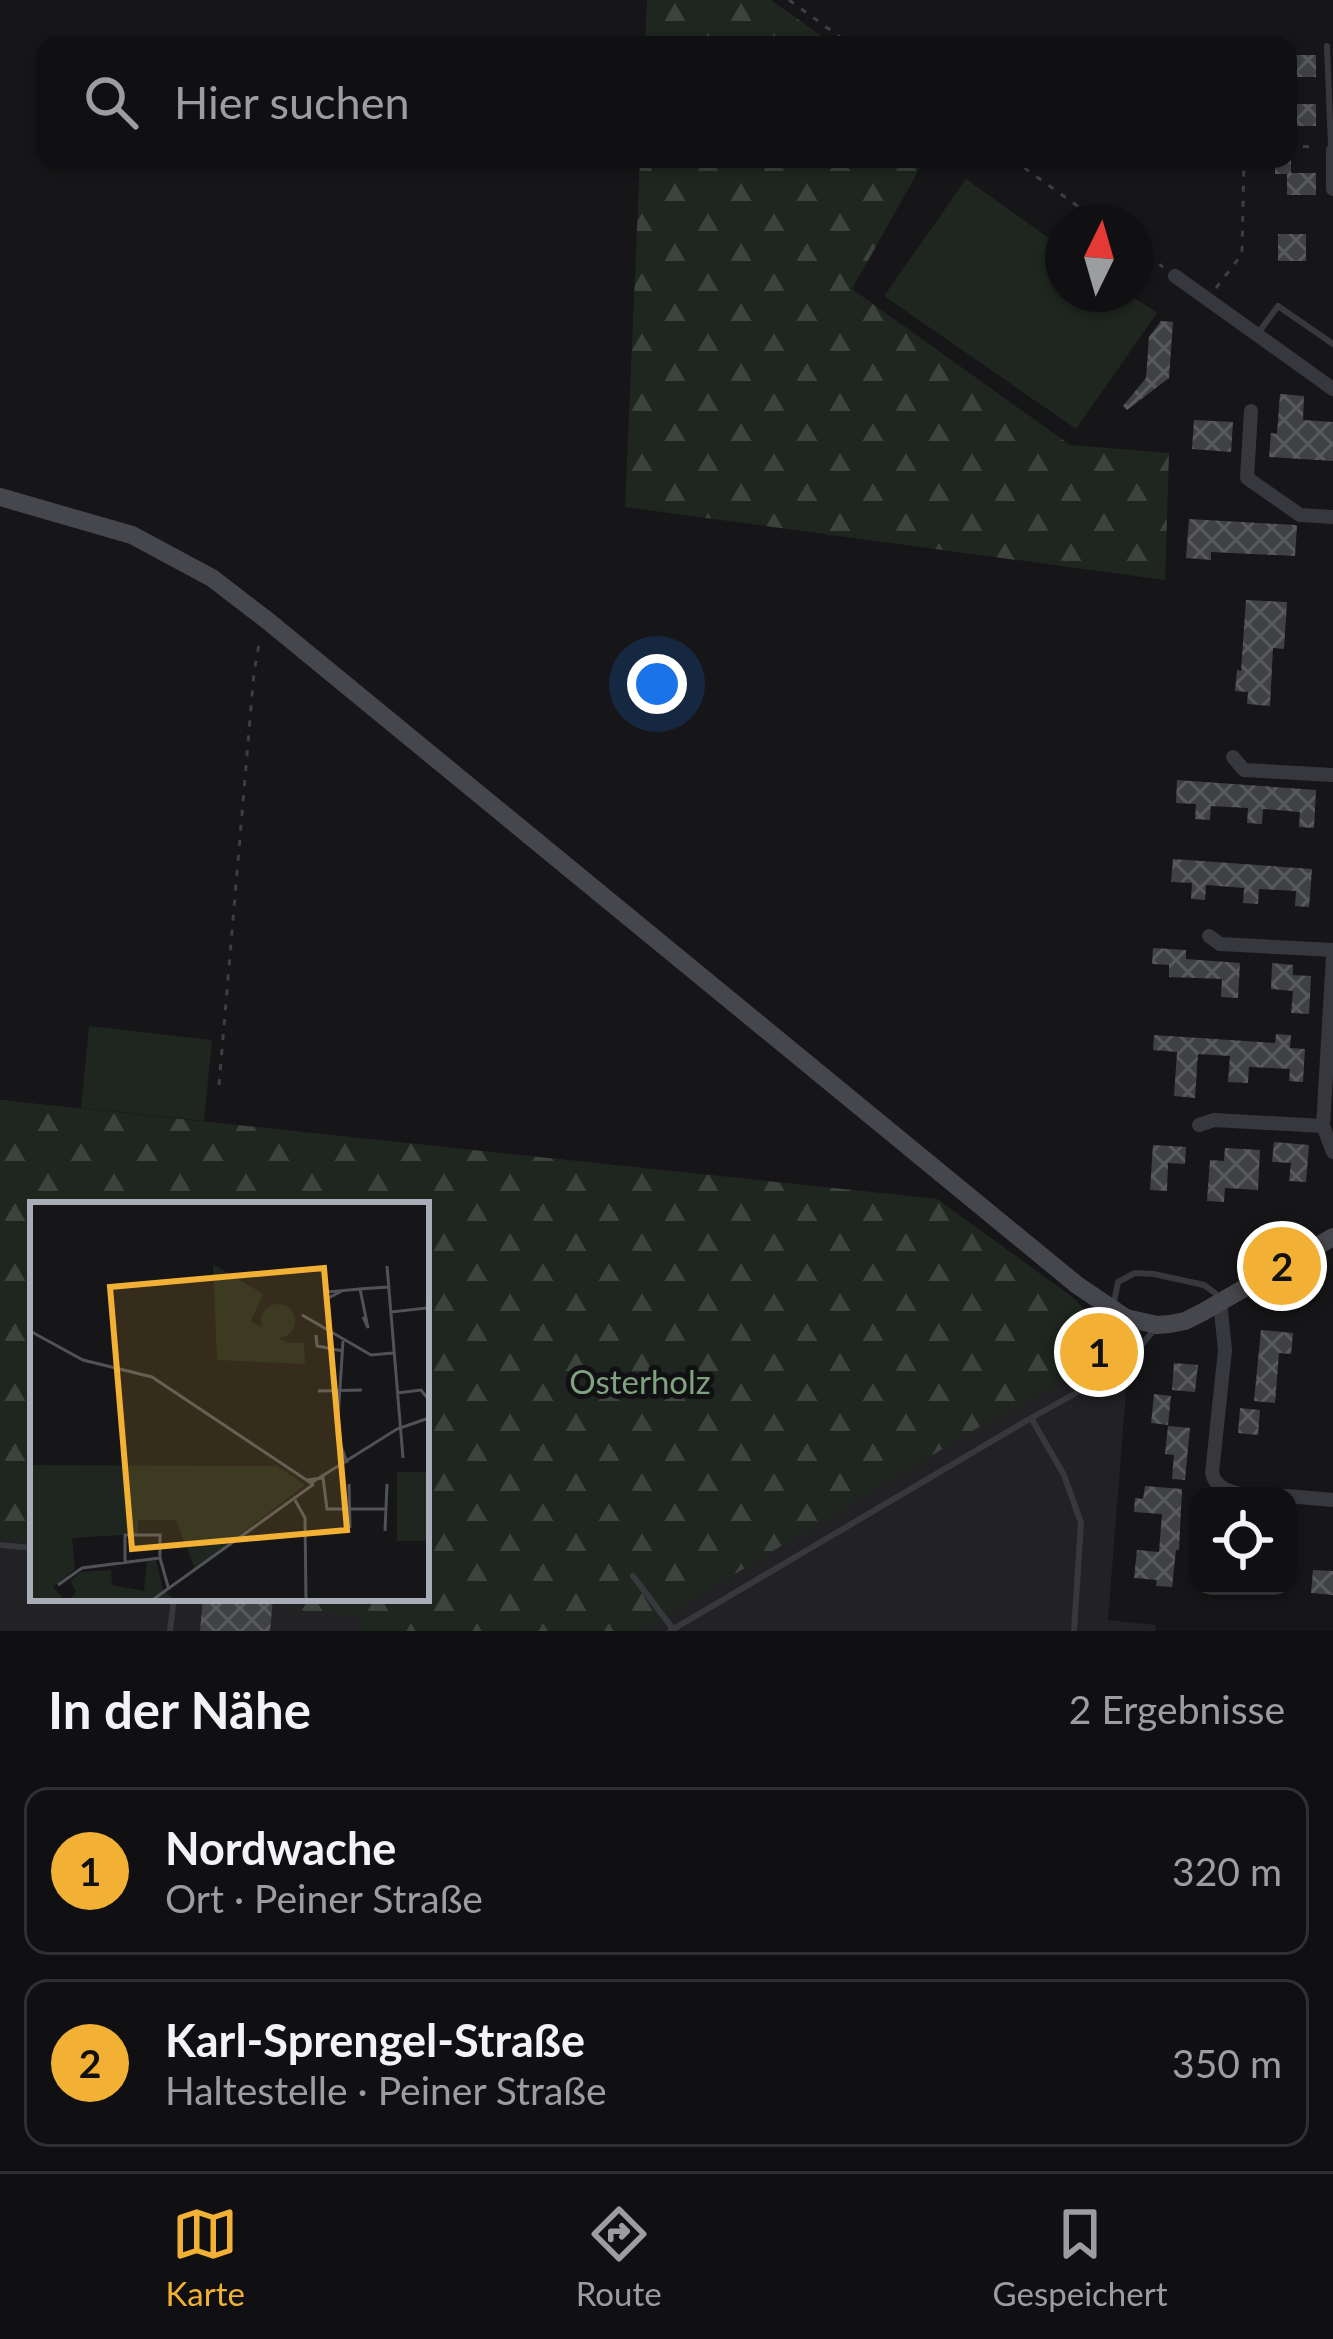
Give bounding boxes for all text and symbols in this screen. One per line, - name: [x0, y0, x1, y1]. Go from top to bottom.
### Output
- search box: [36, 36, 1297, 168]
- icon: search: [78, 69, 144, 135]
- text: Hier suchen: [174, 75, 410, 129]
- north arrow: [1045, 204, 1153, 312]
- your location: [627, 654, 687, 714]
- inset map: [30, 1202, 429, 1601]
- pin: 2: [1243, 1221, 1321, 1311]
- pin: 1: [1060, 1307, 1138, 1397]
- park label: Osterholz: [569, 1361, 711, 1401]
- map controls: [1189, 1487, 1297, 1595]
- button: locate: [1189, 1487, 1297, 1595]
- text: In der Nähe: [48, 1679, 311, 1740]
- text: 2 Ergebnisse: [1069, 1686, 1285, 1732]
- text: Nordwache: [165, 1821, 396, 1875]
- text: 1: [79, 1848, 101, 1894]
- text: 320 m: [1172, 1848, 1282, 1894]
- text: Ort · Peiner Straße: [165, 1875, 483, 1921]
- text: Karl-Sprengel-Straße: [165, 2013, 585, 2067]
- text: 2: [79, 2040, 101, 2086]
- text: 350 m: [1172, 2040, 1282, 2086]
- text: Haltestelle · Peiner Straße: [165, 2067, 607, 2113]
- tab: Karte: [165, 2201, 245, 2313]
- tab: Route: [576, 2201, 662, 2313]
- tab: Gespeichert: [993, 2201, 1168, 2313]

